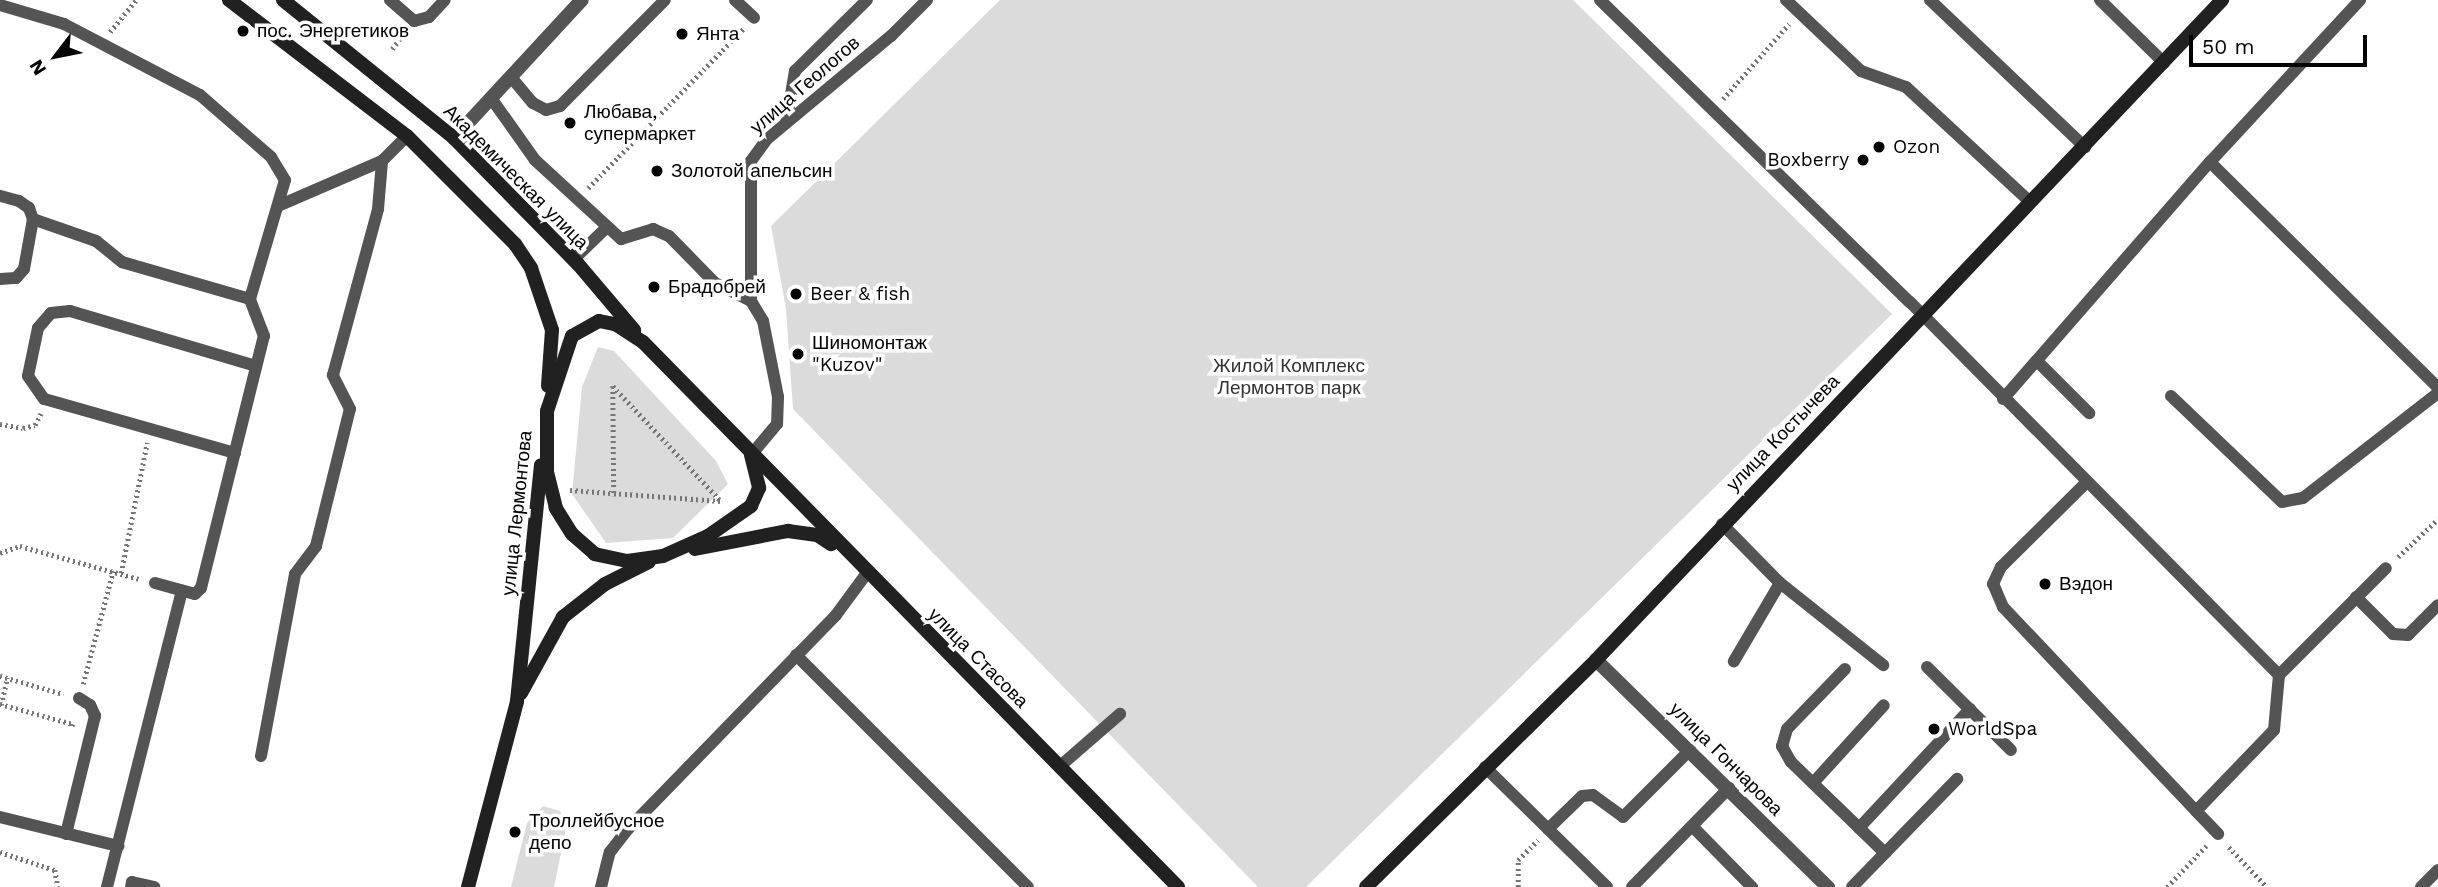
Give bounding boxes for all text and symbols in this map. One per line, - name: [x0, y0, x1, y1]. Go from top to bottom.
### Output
- place label: пос. Энергетиков: [257, 20, 409, 42]
- north arrow: [21, 21, 91, 91]
- scale bar: [2193, 21, 2372, 65]
- marker: пос. Энергетиков: [235, 23, 251, 39]
- place label: Янта: [696, 23, 739, 45]
- marker: Янта: [674, 26, 690, 42]
- street label: улица Геологов: [746, 31, 864, 139]
- text: 50 m: [2202, 34, 2254, 59]
- text: N: [24, 55, 51, 79]
- street label: Академическая улица: [439, 100, 593, 254]
- place label: Любава, супермаркет: [584, 101, 696, 145]
- marker: Любава, супермаркет: [562, 115, 578, 131]
- place label: Ozon: [1893, 136, 1940, 158]
- marker: Ozon: [1871, 139, 1887, 155]
- place label: Boxberry: [1767, 149, 1849, 171]
- marker: Boxberry: [1855, 152, 1871, 168]
- place label: Золотой апельсин: [671, 160, 833, 182]
- marker: Золотой апельсин: [649, 163, 665, 179]
- place label: Брадобрей: [668, 276, 766, 298]
- marker: Брадобрей: [646, 279, 662, 295]
- place label: Beer & fish: [810, 283, 911, 305]
- marker: Beer & fish: [788, 286, 804, 302]
- place label: Шиномонтаж "Kuzov": [812, 332, 927, 376]
- marker: Шиномонтаж "Kuzov": [790, 346, 806, 362]
- park label: Жилой Комплекс Лермонтов парк: [1213, 355, 1365, 399]
- street label: улица Костычева: [1722, 370, 1844, 496]
- street label: улица Лермонтова: [497, 429, 537, 597]
- place label: Вэдон: [2059, 573, 2113, 595]
- marker: Вэдон: [2037, 576, 2053, 592]
- street label: улица Стасова: [923, 603, 1033, 713]
- street label: улица Гончарова: [1665, 698, 1787, 820]
- place label: WorldSpa: [1948, 718, 2037, 740]
- marker: WorldSpa: [1926, 721, 1942, 737]
- place label: Троллейбусное депо: [529, 810, 664, 854]
- marker: Троллейбусное депо: [507, 824, 523, 840]

